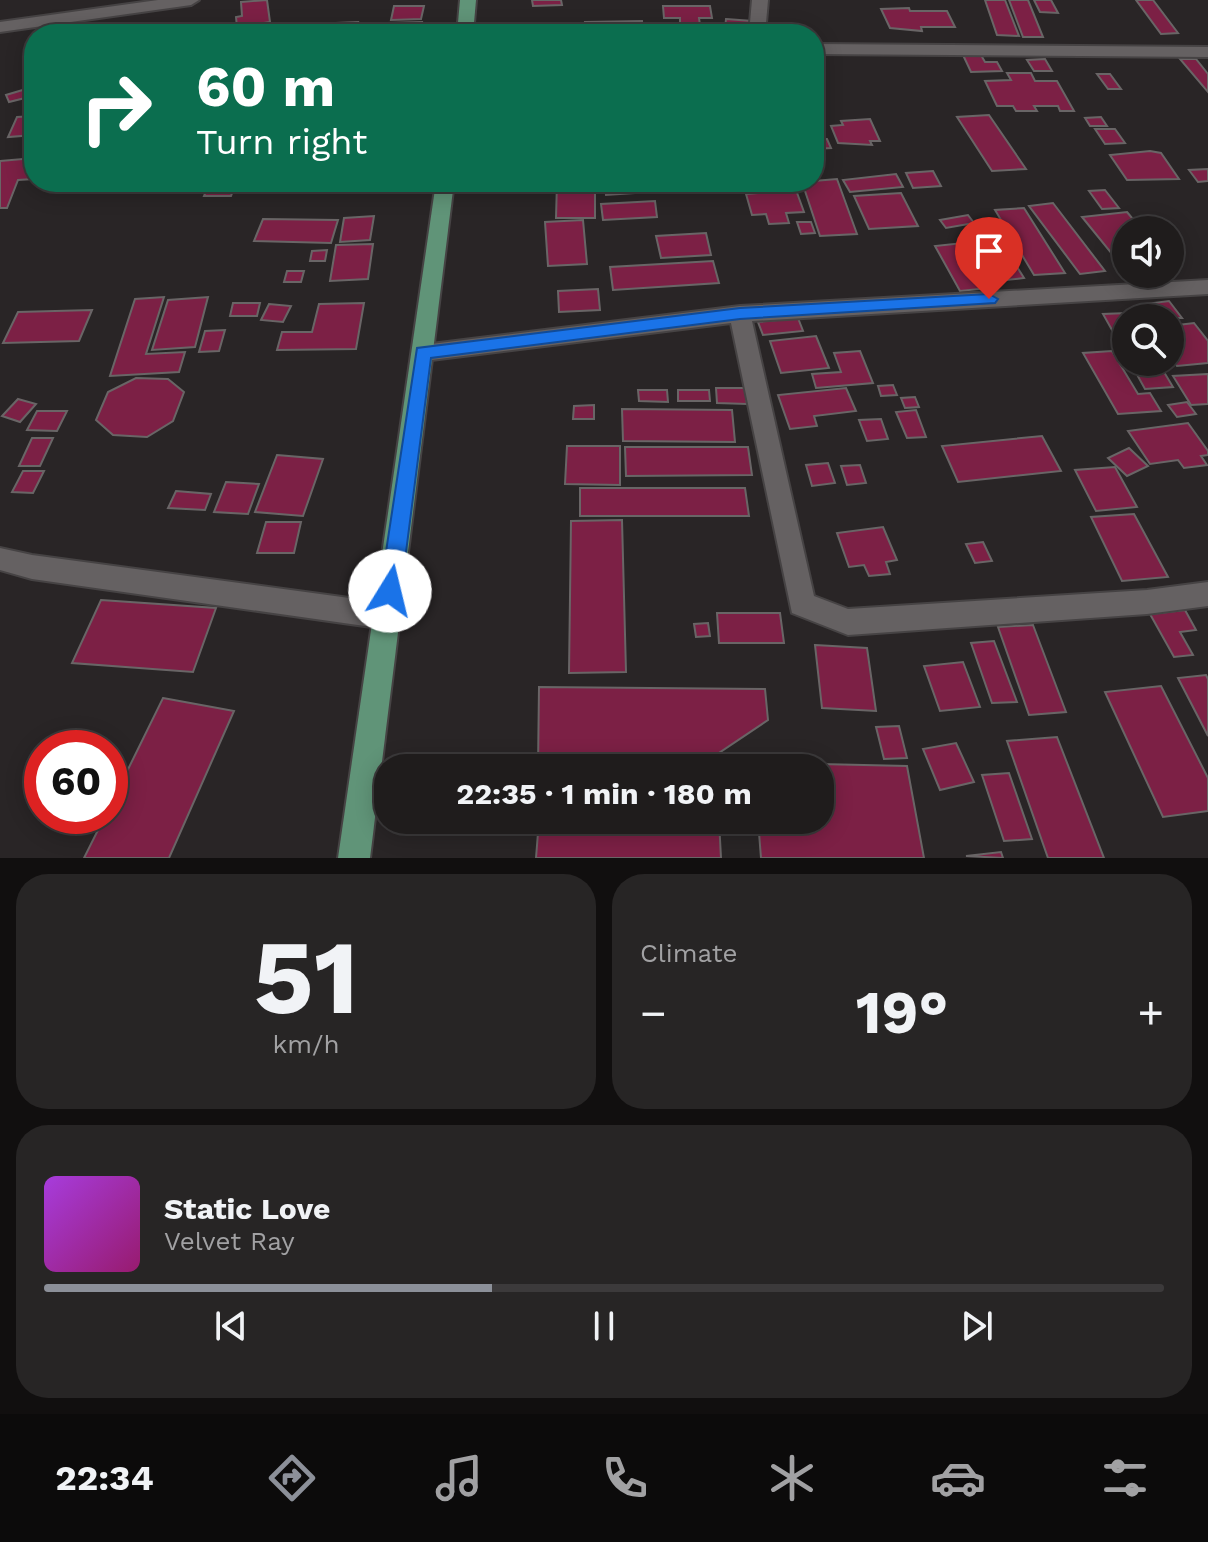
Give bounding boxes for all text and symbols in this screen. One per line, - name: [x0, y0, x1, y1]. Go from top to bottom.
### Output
- text: 60 m: [196, 54, 335, 120]
- icon: right: [64, 56, 168, 160]
- text: Turn right: [196, 121, 367, 163]
- map controls: [1112, 216, 1184, 376]
- button: sound: [1112, 216, 1184, 288]
- pin: [955, 217, 1023, 299]
- icon: arrive: [967, 229, 1011, 273]
- button: search: [1112, 304, 1184, 376]
- position arrow: [348, 549, 432, 633]
- speed limit sign: 60: [24, 730, 128, 834]
- text: 22:35 · 1 min · 180 m: [456, 776, 752, 811]
- text: 51: [253, 916, 359, 1038]
- text: Climate: [640, 938, 738, 968]
- text: 19°: [856, 977, 948, 1048]
- text: −: [640, 987, 667, 1039]
- text: +: [1137, 987, 1164, 1039]
- text: km/h: [273, 1029, 339, 1059]
- text: Static Love: [164, 1191, 330, 1226]
- text: Velvet Ray: [164, 1226, 295, 1256]
- icon: previous: [209, 1304, 253, 1348]
- icon: pause: [582, 1304, 626, 1348]
- icon: next: [955, 1304, 999, 1348]
- icon: directions: [264, 1450, 320, 1506]
- icon: music: [431, 1450, 487, 1506]
- icon: phone: [597, 1450, 653, 1506]
- icon: climate: [764, 1450, 820, 1506]
- icon: car: [930, 1450, 986, 1506]
- icon: filters: [1097, 1450, 1153, 1506]
- text: 22:34: [55, 1457, 154, 1499]

